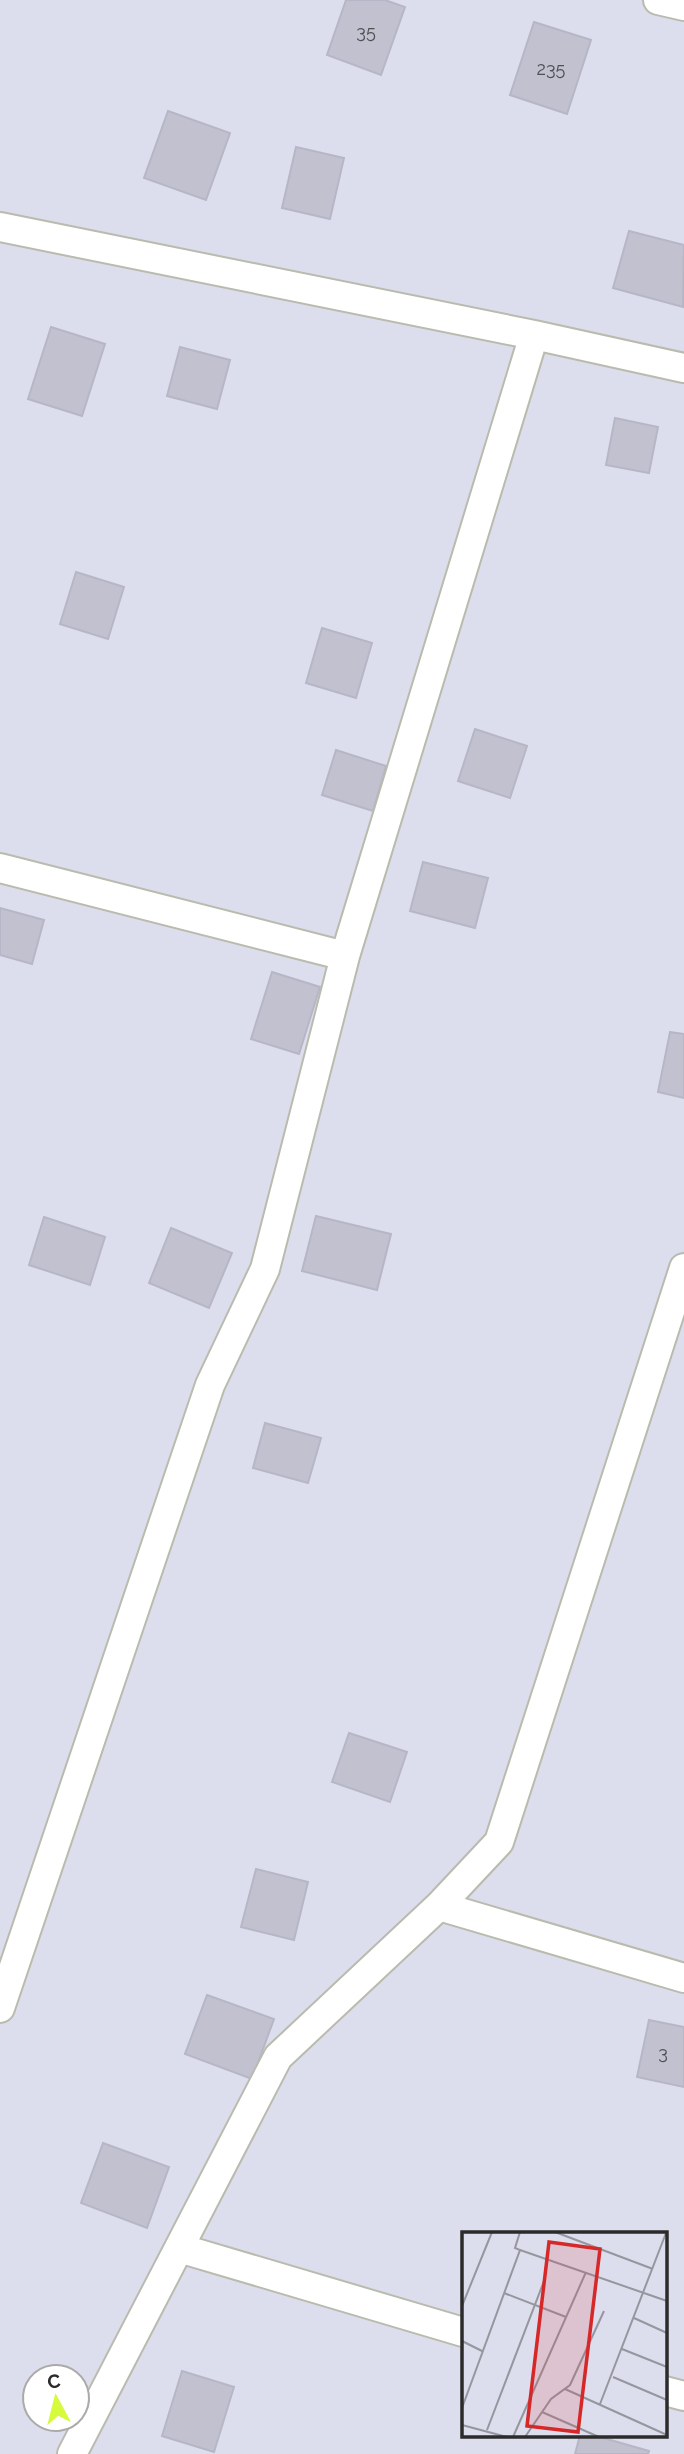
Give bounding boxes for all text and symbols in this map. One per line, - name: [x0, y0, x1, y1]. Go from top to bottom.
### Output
- house number: 35: [356, 21, 376, 42]
- house number: 235: [537, 58, 566, 79]
- house number: 3: [658, 2042, 668, 2063]
- inset map: [462, 2232, 666, 2436]
- north arrow: [21, 2363, 91, 2433]
- text: С: [46, 2369, 62, 2393]

